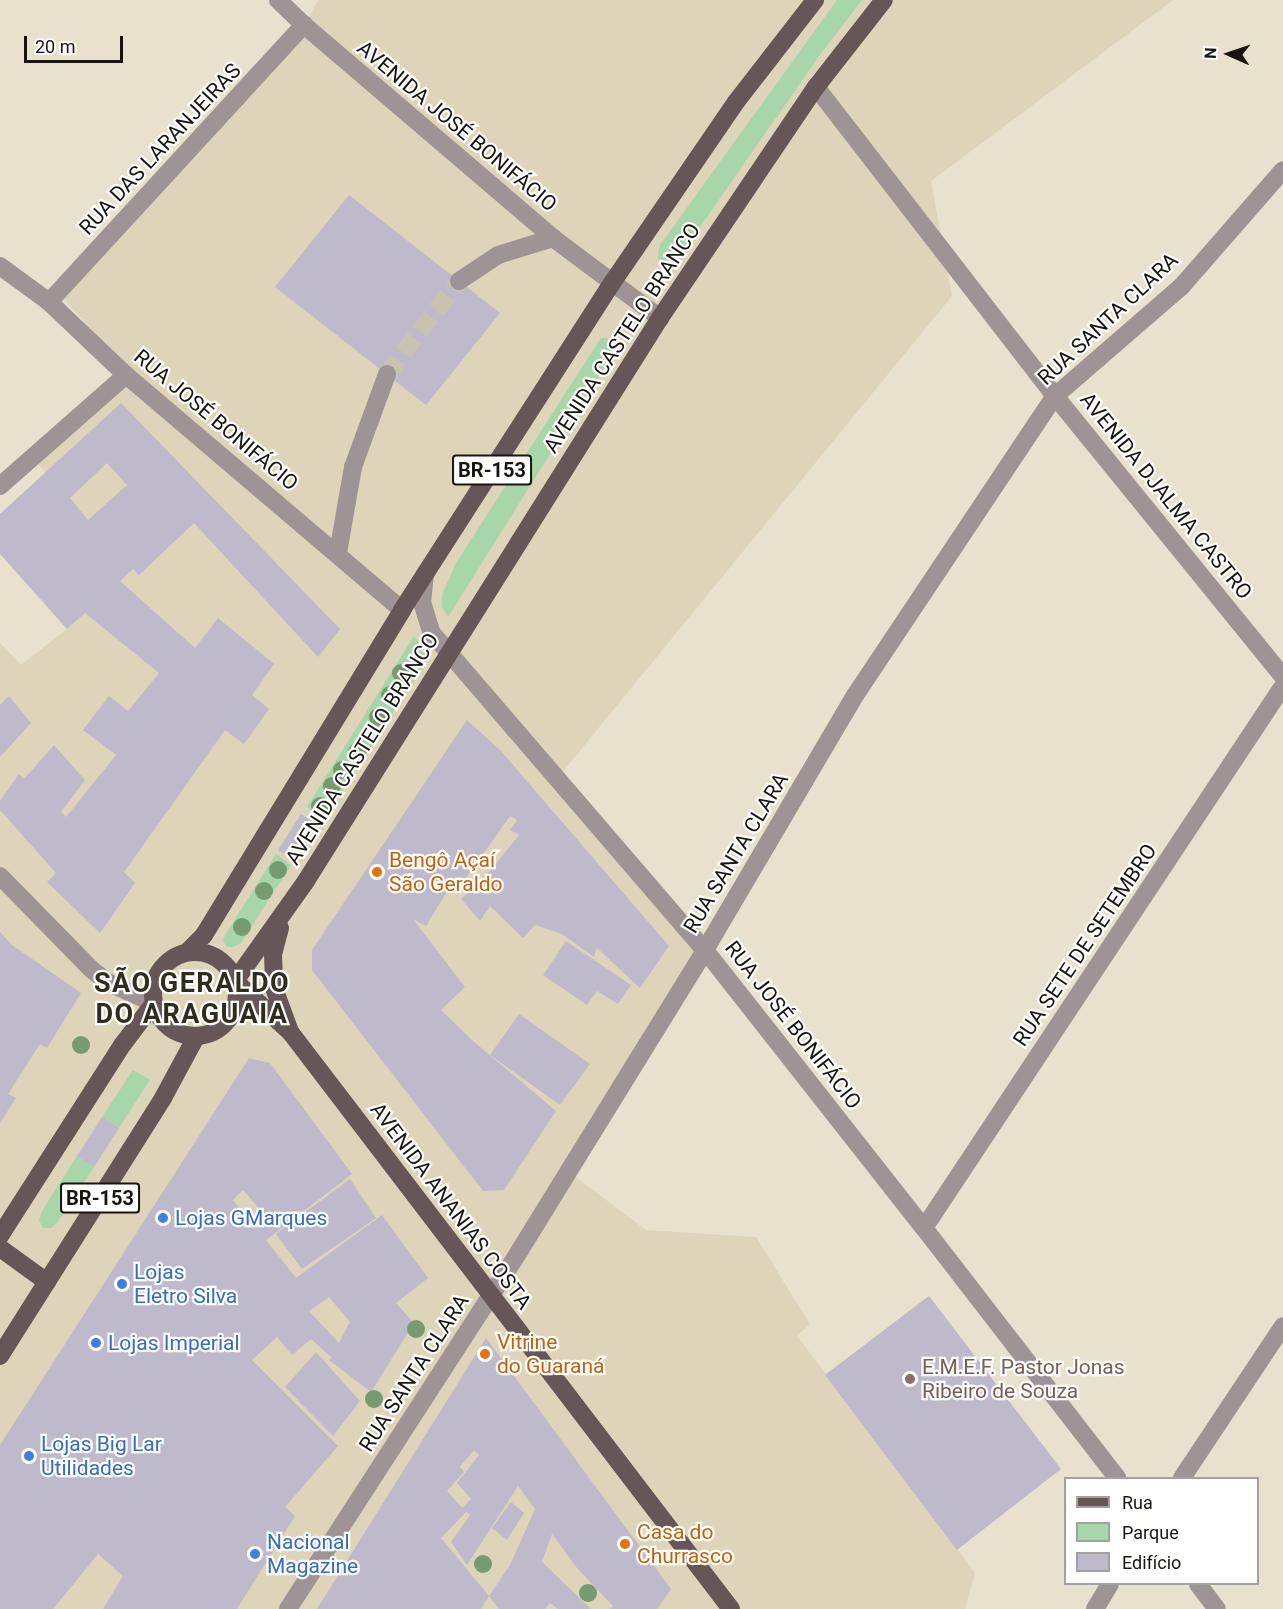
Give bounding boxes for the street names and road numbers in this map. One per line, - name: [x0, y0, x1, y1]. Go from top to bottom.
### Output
- street label: AVENIDA JOSÉ BONIFÁCIO: [352, 35, 562, 217]
- street label: RUA DAS LARANJEIRAS: [74, 58, 246, 240]
- street label: AVENIDA CASTELO BRANCO: [538, 218, 706, 458]
- street label: RUA SANTA CLARA: [1033, 248, 1183, 390]
- street label: RUA JOSÉ BONIFÁCIO: [129, 344, 303, 496]
- street label: AVENIDA DJALMA CASTRO: [1075, 388, 1257, 604]
- road number: BR-153: [452, 453, 532, 487]
- street label: AVENIDA CASTELO BRANCO: [280, 628, 444, 870]
- street label: RUA SANTA CLARA: [678, 768, 794, 938]
- street label: RUA SETE DE SETEMBRO: [1008, 839, 1162, 1051]
- street label: RUA JOSÉ BONIFÁCIO: [720, 936, 866, 1114]
- street label: AVENIDA ANANIAS COSTA: [365, 1098, 537, 1314]
- road number: BR-153: [60, 1181, 140, 1215]
- street label: RUA SANTA CLARA: [354, 1290, 474, 1456]

